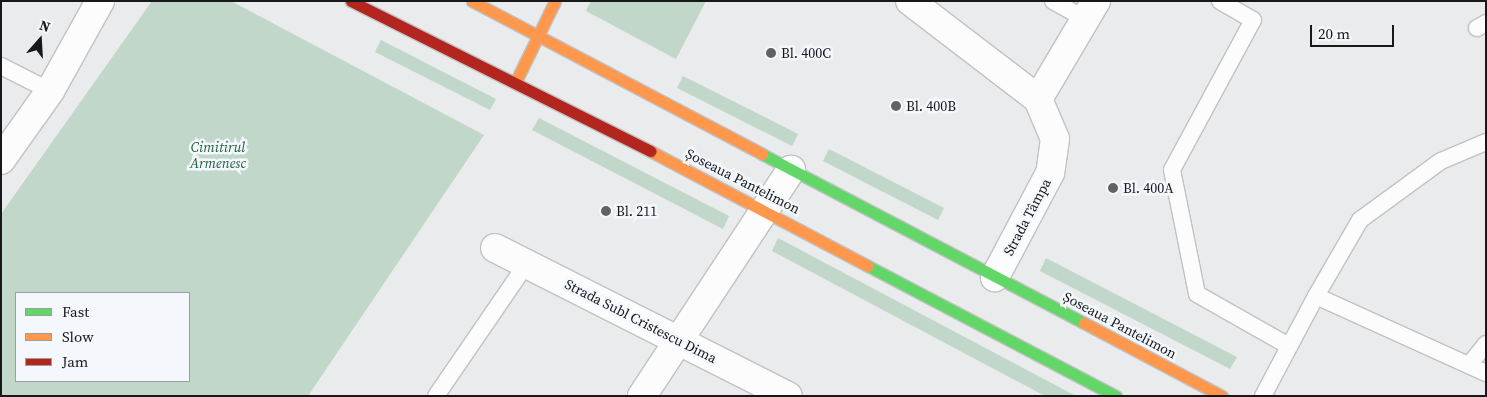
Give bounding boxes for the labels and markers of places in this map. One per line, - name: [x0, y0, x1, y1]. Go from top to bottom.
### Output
- place label: Bl. 400C: [781, 45, 831, 61]
- marker: Bl. 400C: [765, 47, 777, 59]
- place label: Bl. 400B: [906, 98, 956, 114]
- marker: Bl. 400B: [890, 100, 902, 112]
- place label: Bl. 400A: [1123, 180, 1174, 196]
- marker: Bl. 400A: [1107, 182, 1119, 194]
- place label: Bl. 211: [616, 203, 657, 219]
- marker: Bl. 211: [600, 205, 612, 217]

